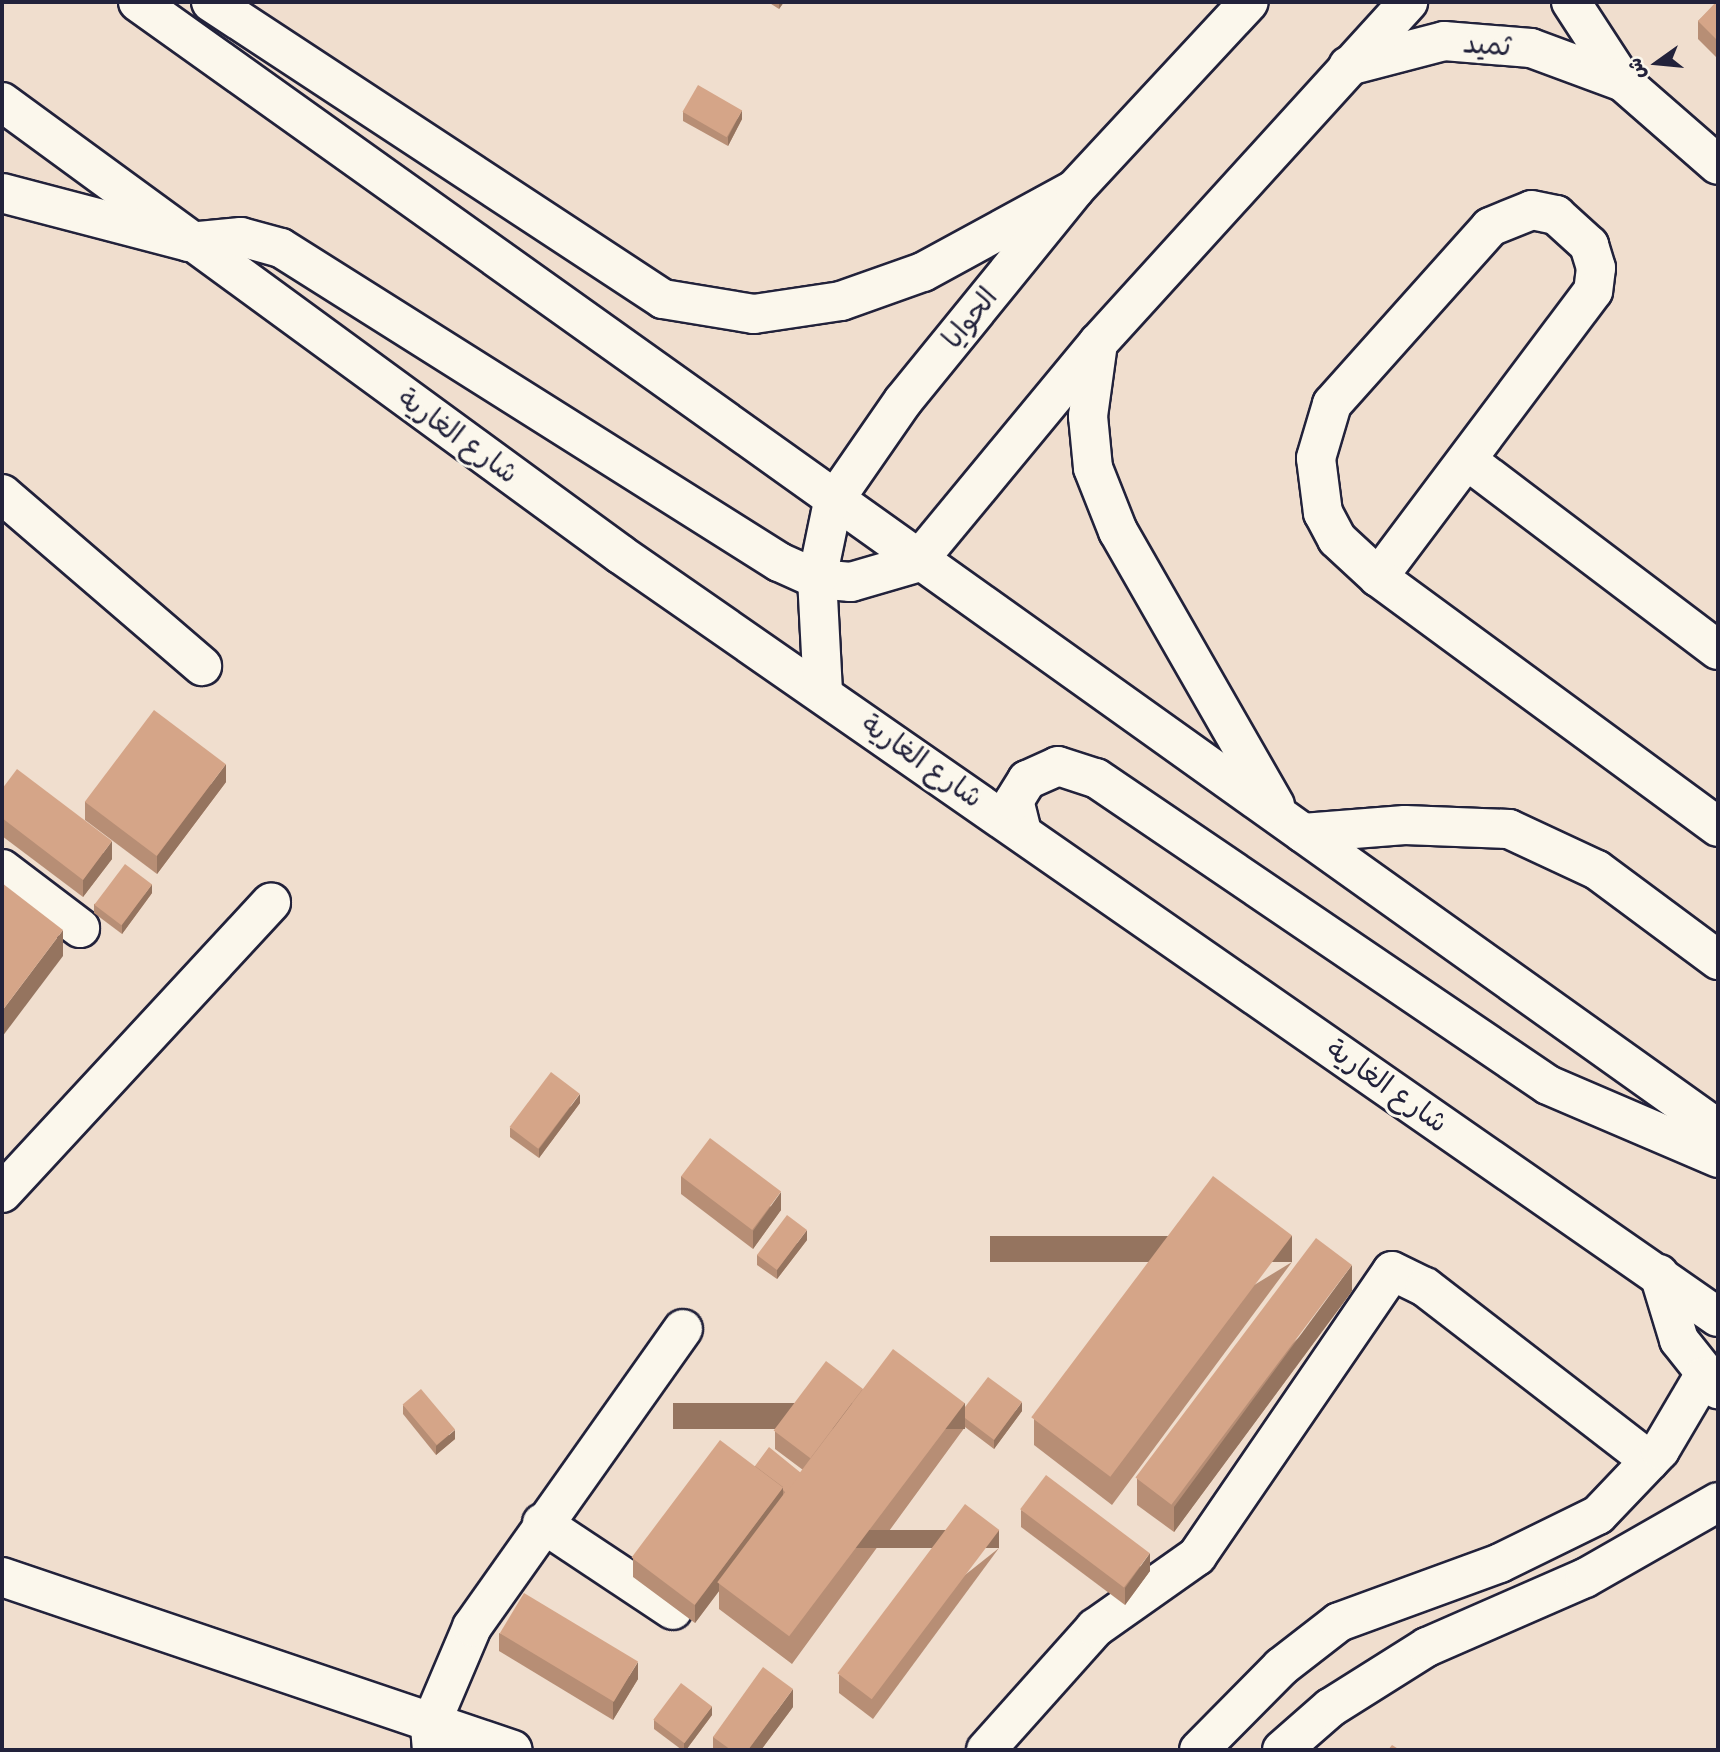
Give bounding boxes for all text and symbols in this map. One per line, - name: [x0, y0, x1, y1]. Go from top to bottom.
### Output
- street label: ثميد: [1462, 27, 1512, 63]
- north arrow: [1622, 28, 1692, 98]
- text: ش: [1622, 55, 1651, 82]
- street label: الحوايا: [935, 281, 1005, 355]
- street label: شارع الغارية: [392, 381, 524, 491]
- street label: شارع الغارية: [855, 707, 989, 815]
- street label: شارع الغارية: [1320, 1032, 1454, 1140]

